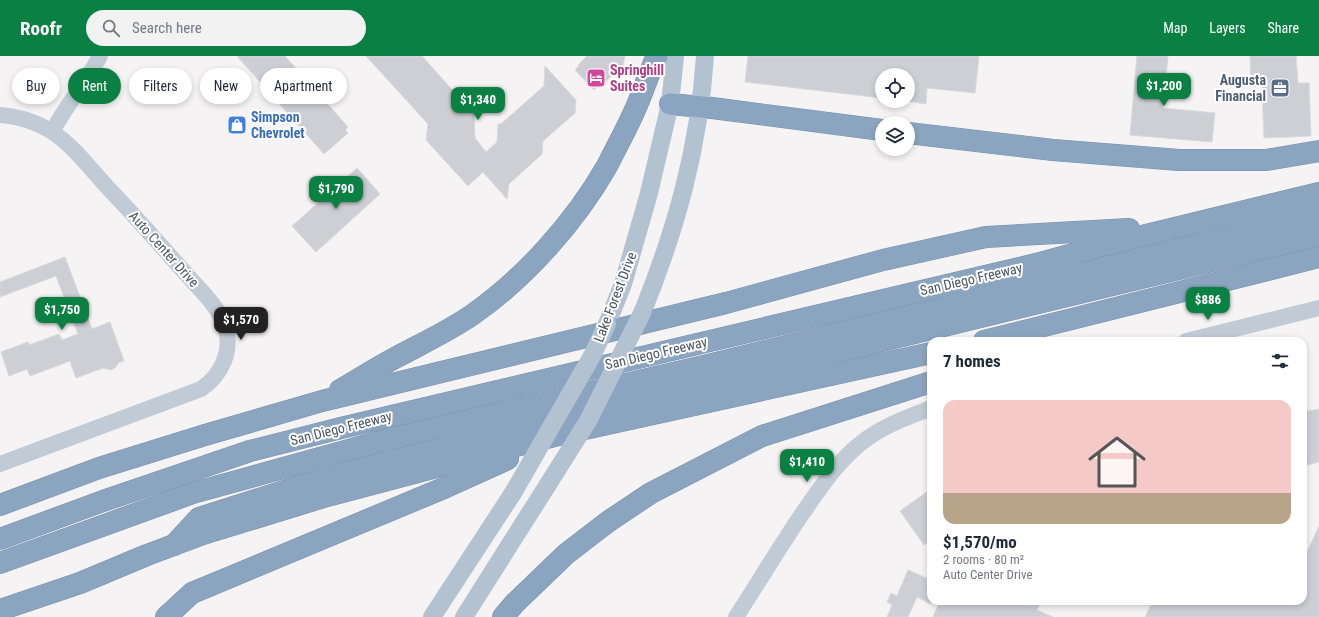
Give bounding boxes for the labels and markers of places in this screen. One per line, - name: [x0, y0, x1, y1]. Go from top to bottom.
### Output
- place label: Springhill Suites: [610, 62, 664, 94]
- hotel icon: Springhill Suites: [585, 67, 607, 89]
- place label: Augusta Financial: [1215, 72, 1266, 104]
- pin: $1,200: [1131, 73, 1197, 107]
- office icon: Augusta Financial: [1269, 77, 1291, 99]
- pin: $1,340: [445, 87, 511, 121]
- place label: Simpson Chevrolet: [251, 109, 305, 141]
- shop icon: Simpson Chevrolet: [226, 114, 248, 136]
- pin: $1,790: [303, 176, 369, 210]
- pin: $886: [1184, 287, 1232, 321]
- pin: $1,750: [29, 297, 95, 331]
- pin: $1,570: [208, 307, 274, 341]
- pin: $1,410: [774, 449, 840, 483]

